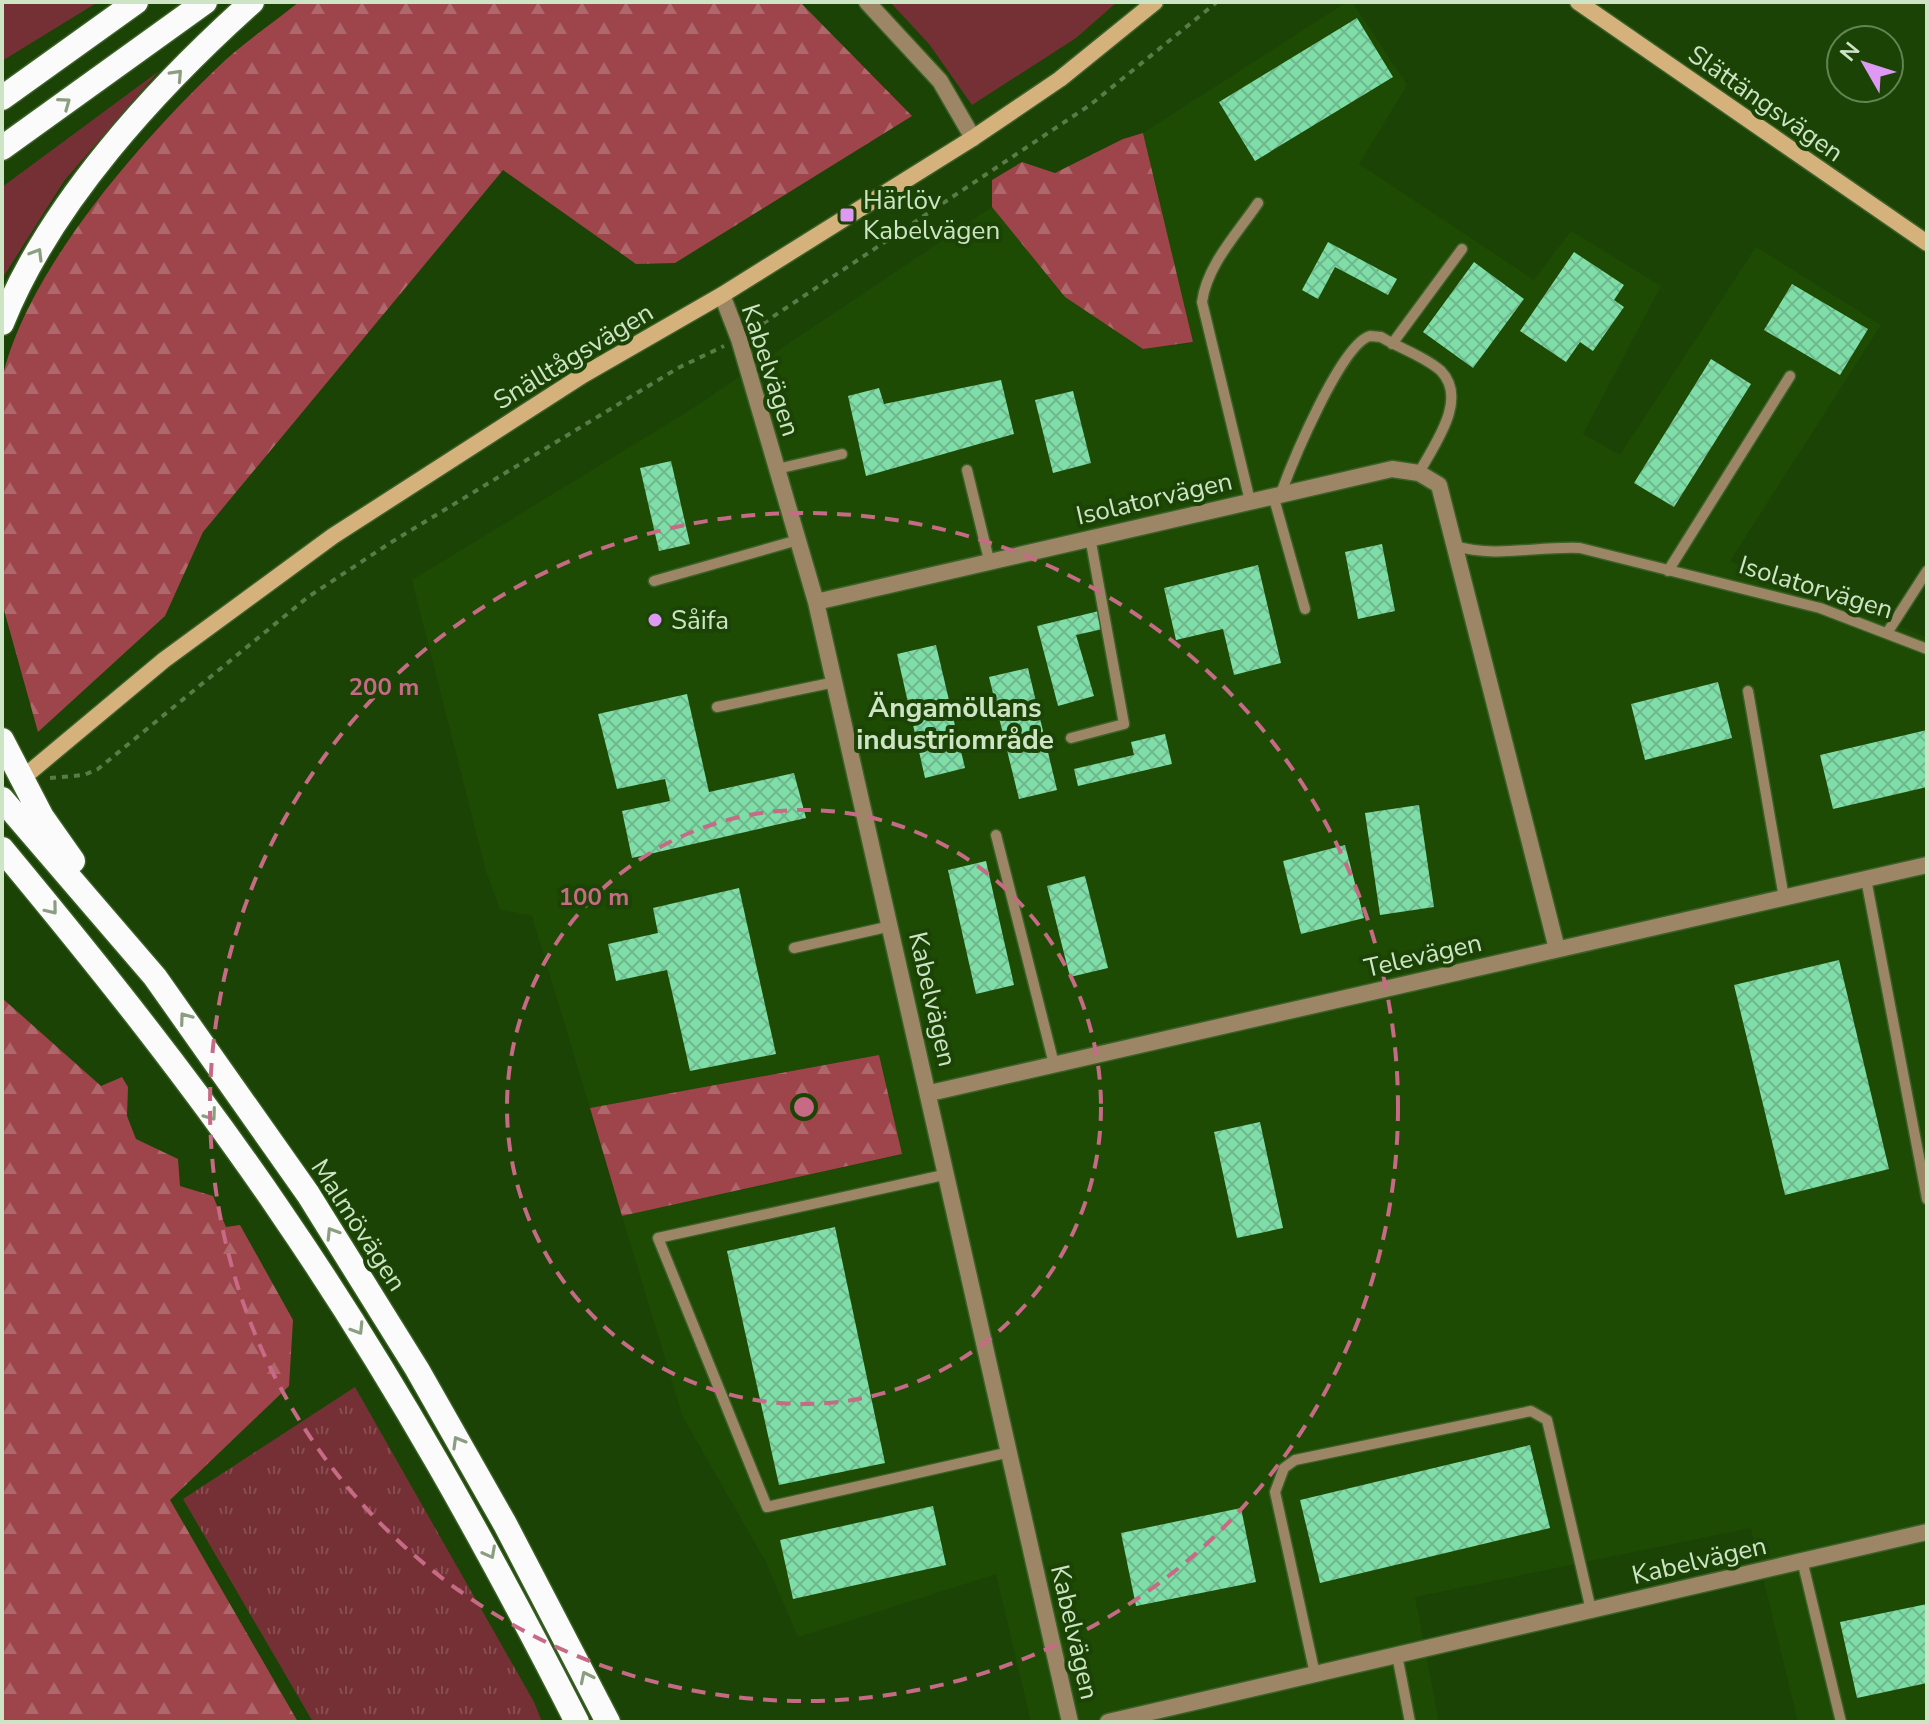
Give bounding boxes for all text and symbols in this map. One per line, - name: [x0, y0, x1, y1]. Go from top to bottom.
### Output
- north arrow: [1825, 24, 1905, 104]
- text: N: [1833, 36, 1867, 68]
- street label: Slättängsvägen: [1681, 37, 1850, 170]
- one-way arrow: [167, 70, 182, 84]
- one-way arrow: [57, 98, 71, 112]
- place label: Härlöv Kabelvägen: [863, 183, 1000, 248]
- marker: Härlöv Kabelvägen: [838, 206, 856, 224]
- one-way arrow: [28, 248, 43, 263]
- street label: Snälltågsvägen: [487, 295, 660, 418]
- street label: Kabelvägen: [733, 300, 808, 441]
- street label: Isolatorvägen: [1073, 464, 1236, 533]
- street label: Isolatorvägen: [1735, 547, 1897, 628]
- place label: Såifa: [671, 603, 729, 638]
- marker: Såifa: [646, 611, 664, 629]
- text: 200 m: [349, 671, 419, 703]
- district label: Ängamöllans industriområde: [856, 689, 1054, 759]
- text: 100 m: [559, 881, 629, 913]
- one-way arrow: [42, 900, 56, 915]
- street label: Televägen: [1361, 925, 1485, 986]
- street label: Kabelvägen: [900, 928, 965, 1070]
- one-way arrow: [180, 1013, 194, 1027]
- centre of rings: [790, 1093, 818, 1121]
- one-way arrow: [202, 1106, 216, 1120]
- street label: Malmövägen: [303, 1152, 414, 1298]
- one-way arrow: [326, 1227, 341, 1241]
- one-way arrow: [348, 1320, 363, 1335]
- one-way arrow: [453, 1435, 468, 1450]
- street label: Kabelvägen: [1628, 1528, 1770, 1593]
- one-way arrow: [480, 1545, 495, 1560]
- street label: Kabelvägen: [1042, 1561, 1107, 1703]
- one-way arrow: [580, 1671, 596, 1686]

